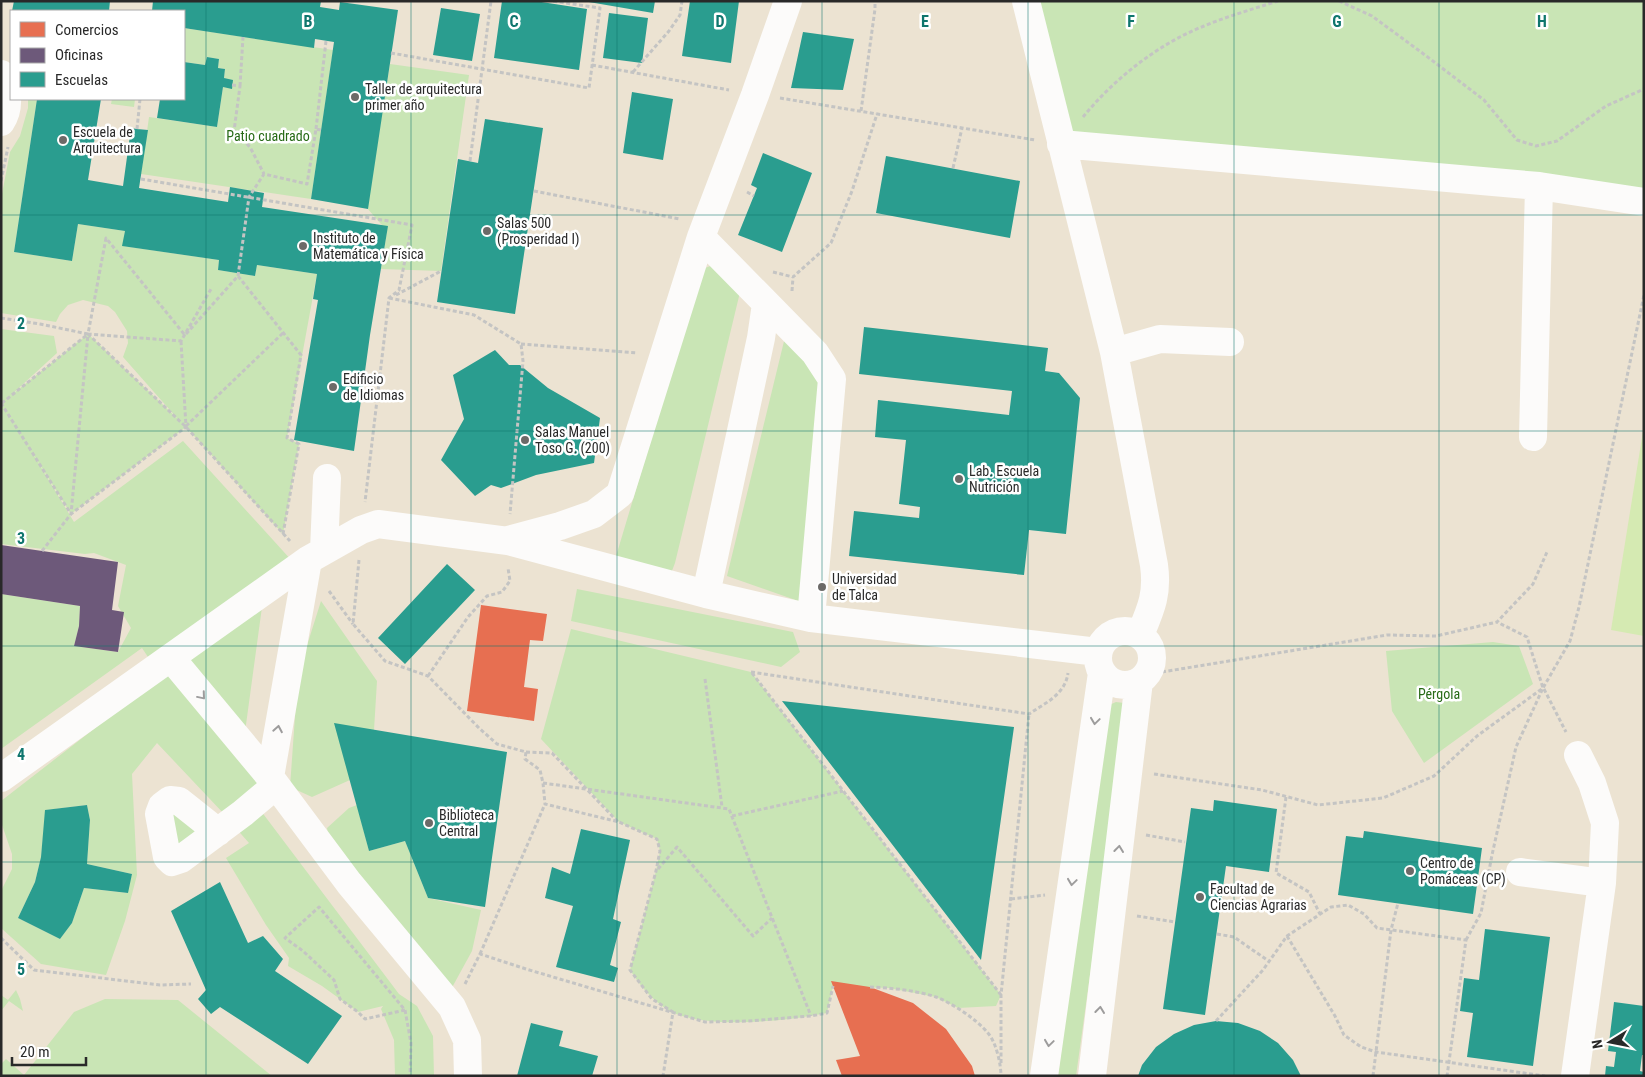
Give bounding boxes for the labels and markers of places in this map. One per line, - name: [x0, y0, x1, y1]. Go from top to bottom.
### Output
- place label: Taller de arquitectura primer año: [365, 81, 482, 113]
- marker: Taller de arquitectura primer año: [349, 91, 361, 103]
- place label: Escuela de Arquitectura: [73, 124, 141, 156]
- marker: Escuela de Arquitectura: [57, 134, 69, 146]
- place label: Salas 500 (Prosperidad I): [497, 215, 579, 248]
- marker: Salas 500 (Prosperidad I): [481, 225, 493, 237]
- place label: Instituto de Matemática y Física: [313, 230, 424, 262]
- marker: Instituto de Matemática y Física: [297, 240, 309, 252]
- place label: Edificio de Idiomas: [343, 371, 404, 403]
- marker: Edificio de Idiomas: [327, 381, 339, 393]
- place label: Salas Manuel Toso G. (200): [535, 424, 610, 457]
- marker: Salas Manuel Toso G. (200): [519, 434, 531, 446]
- place label: Lab. Escuela Nutrición: [969, 463, 1039, 495]
- marker: Lab. Escuela Nutrición: [953, 473, 965, 485]
- place label: Universidad de Talca: [832, 571, 897, 603]
- marker: Universidad de Talca: [816, 581, 828, 593]
- place label: Biblioteca Central: [439, 807, 494, 839]
- marker: Biblioteca Central: [423, 817, 435, 829]
- place label: Centro de Pomáceas (CP): [1420, 855, 1506, 888]
- marker: Centro de Pomáceas (CP): [1404, 865, 1416, 877]
- place label: Facultad de Ciencias Agrarias: [1210, 881, 1307, 913]
- marker: Facultad de Ciencias Agrarias: [1194, 891, 1206, 903]

